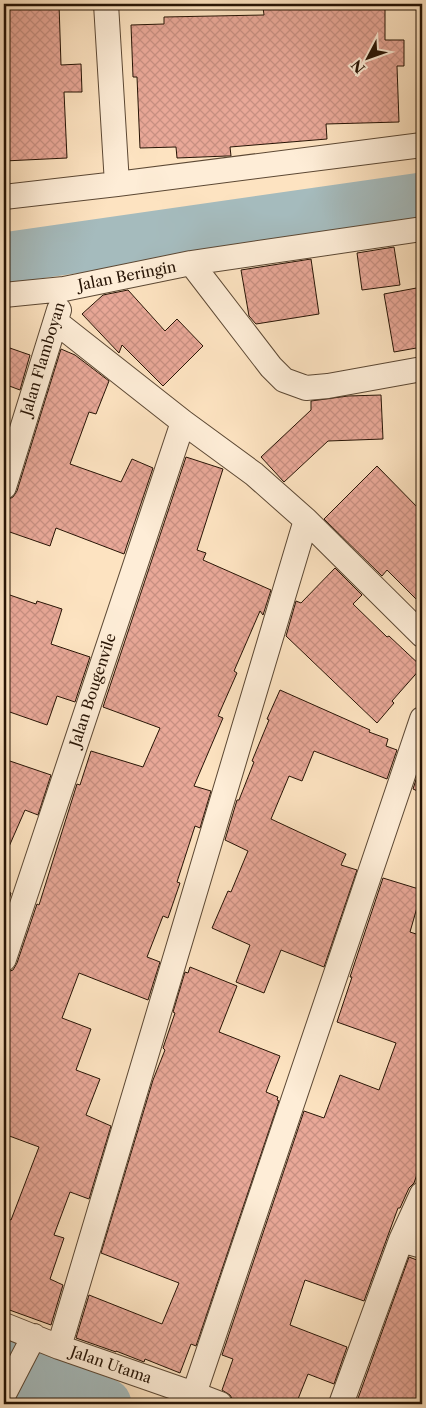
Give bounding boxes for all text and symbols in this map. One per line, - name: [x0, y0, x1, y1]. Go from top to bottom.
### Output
- north arrow: [344, 32, 394, 82]
- text: N: [347, 56, 369, 77]
- street label: Jalan Beringin: [74, 257, 178, 295]
- street label: Jalan Flamboyan: [16, 299, 69, 420]
- street label: Jalan Bougenvile: [65, 631, 120, 751]
- street label: Jalan Utama: [66, 1341, 155, 1387]

